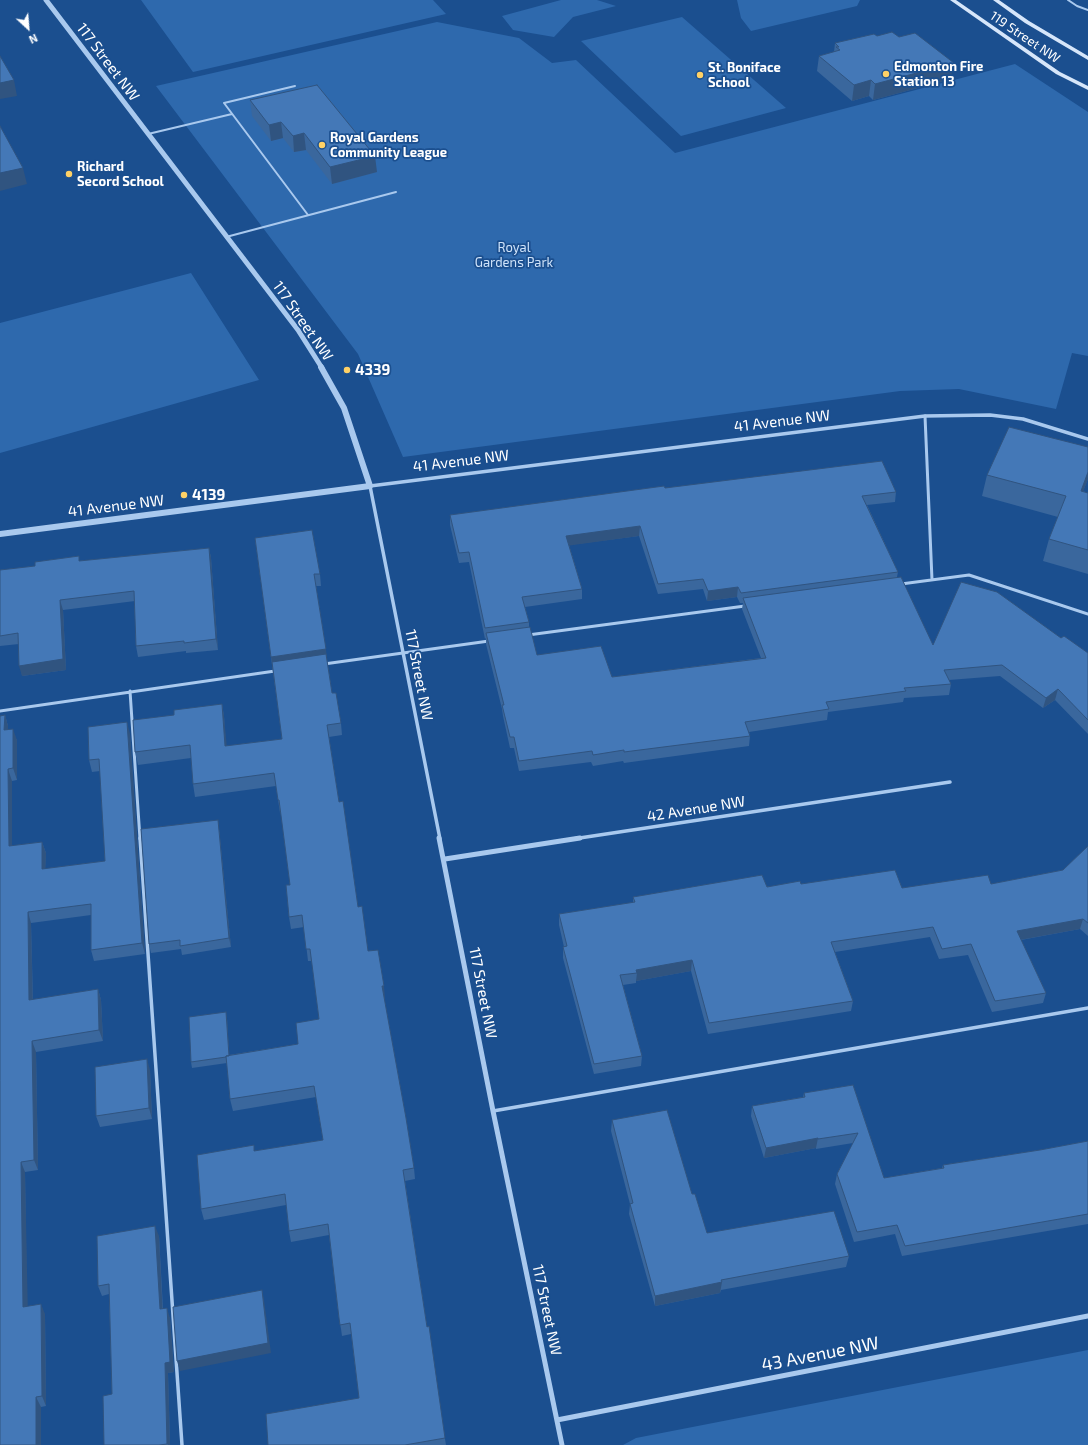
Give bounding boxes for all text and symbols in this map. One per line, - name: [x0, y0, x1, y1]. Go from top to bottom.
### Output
- north arrow: [8, 8, 48, 48]
- street label: 119 Street NW: [987, 8, 1063, 66]
- street label: 117 Street NW: [73, 20, 143, 104]
- text: N: [27, 32, 40, 47]
- place label: Edmonton Fire Station 13: [894, 59, 983, 90]
- place label: St. Boniface School: [708, 60, 781, 91]
- marker: Edmonton Fire Station 13: [881, 69, 891, 79]
- marker: St. Boniface School: [695, 70, 705, 80]
- place label: Royal Gardens Community League: [330, 130, 447, 161]
- marker: Royal Gardens Community League: [317, 140, 327, 150]
- place label: Richard Secord School: [77, 159, 164, 190]
- marker: Richard Secord School: [64, 169, 74, 179]
- park label: Royal Gardens Park: [475, 240, 553, 271]
- street label: 117 Street NW: [269, 278, 337, 364]
- place label: 4339: [355, 361, 390, 379]
- marker: 4339: [342, 365, 352, 375]
- street label: 41 Avenue NW: [733, 406, 831, 436]
- street label: 41 Avenue NW: [412, 446, 510, 476]
- place label: 4139: [192, 486, 225, 504]
- marker: 4139: [179, 490, 189, 500]
- street label: 41 Avenue NW: [67, 491, 165, 521]
- street label: 117 Street NW: [401, 628, 437, 722]
- street label: 42 Avenue NW: [646, 792, 746, 826]
- street label: 117 Street NW: [465, 946, 501, 1040]
- street label: 117 Street NW: [529, 1263, 565, 1357]
- street label: 43 Avenue NW: [759, 1332, 881, 1376]

